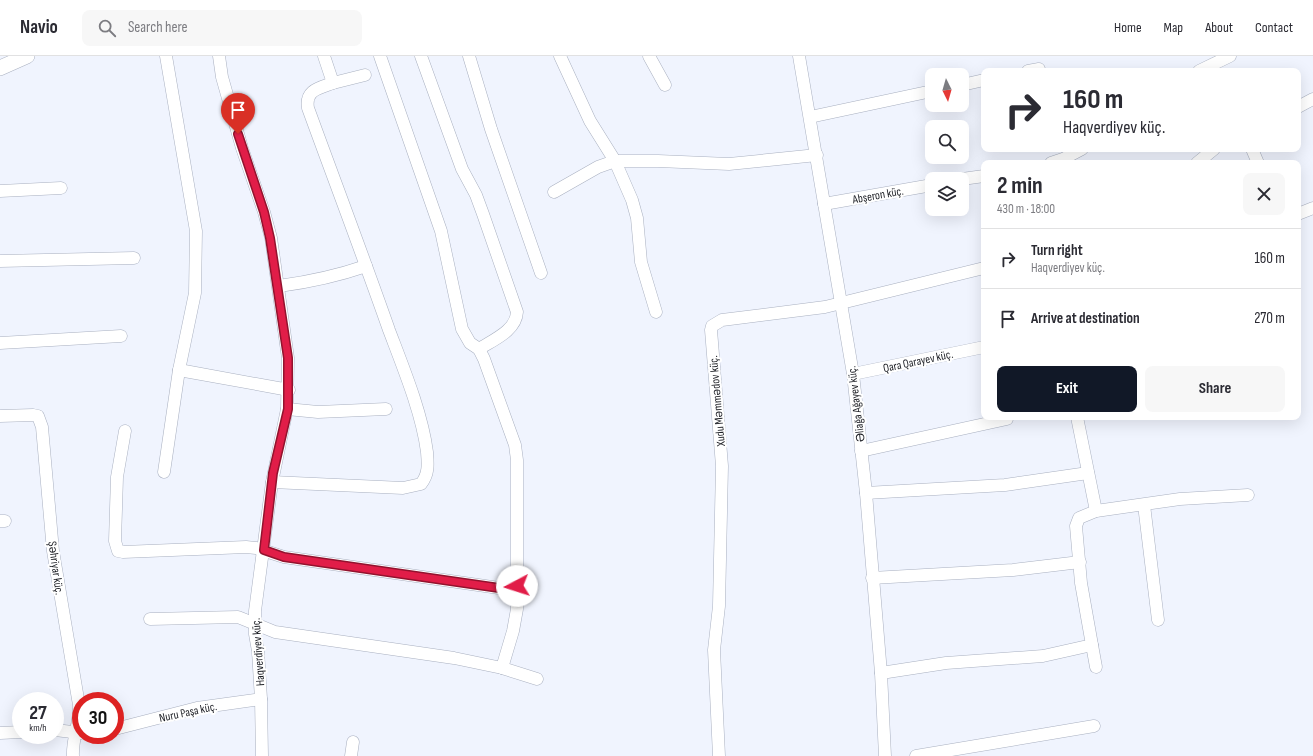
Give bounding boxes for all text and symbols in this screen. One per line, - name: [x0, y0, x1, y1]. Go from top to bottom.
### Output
- search box: [82, 10, 362, 46]
- text: Navio: [20, 16, 58, 39]
- icon: search: [96, 17, 118, 39]
- text: Search here: [128, 18, 188, 37]
- text: Home: [1114, 19, 1142, 36]
- text: Map: [1164, 19, 1183, 36]
- text: About: [1205, 19, 1233, 36]
- text: Contact: [1255, 19, 1293, 36]
- north arrow: [925, 68, 969, 112]
- map controls: [925, 68, 969, 216]
- text: 160 m: [1063, 83, 1123, 116]
- icon: right: [997, 84, 1049, 136]
- pin: [221, 93, 255, 134]
- icon: arrive: [227, 99, 249, 121]
- text: Haqverdiyev küç.: [1063, 117, 1165, 138]
- button: search: [925, 120, 969, 164]
- text: 2 min: [997, 171, 1043, 200]
- button: layers: [925, 172, 969, 216]
- button: close: [1243, 173, 1285, 215]
- street label: Abşeron küç.: [850, 184, 905, 208]
- text: 430 m · 18:00: [997, 201, 1055, 217]
- text: Turn right: [1031, 241, 1083, 260]
- icon: right: [997, 248, 1019, 270]
- text: 160 m: [1254, 249, 1285, 268]
- text: Haqverdiyev küç.: [1031, 260, 1105, 276]
- icon: arrive: [997, 308, 1019, 330]
- text: Arrive at destination: [1031, 309, 1140, 328]
- text: 270 m: [1254, 309, 1285, 328]
- street label: Qara Qarayev küç.: [882, 347, 954, 376]
- street label: Xudu Məmmədov küç.: [706, 355, 729, 448]
- street label: Əliağa Ağayev küç.: [844, 365, 869, 443]
- button: Exit: [997, 366, 1137, 412]
- button: Share: [1145, 366, 1285, 412]
- street label: Şəhriyar küç.: [44, 540, 67, 596]
- position arrow: [496, 565, 538, 607]
- street label: Haqverdiyev küç.: [249, 617, 268, 687]
- speed limit sign: 30: [72, 692, 124, 744]
- street label: Nuru Paşa küç.: [158, 699, 218, 726]
- text: 27: [29, 701, 47, 725]
- text: km/h: [29, 722, 47, 734]

